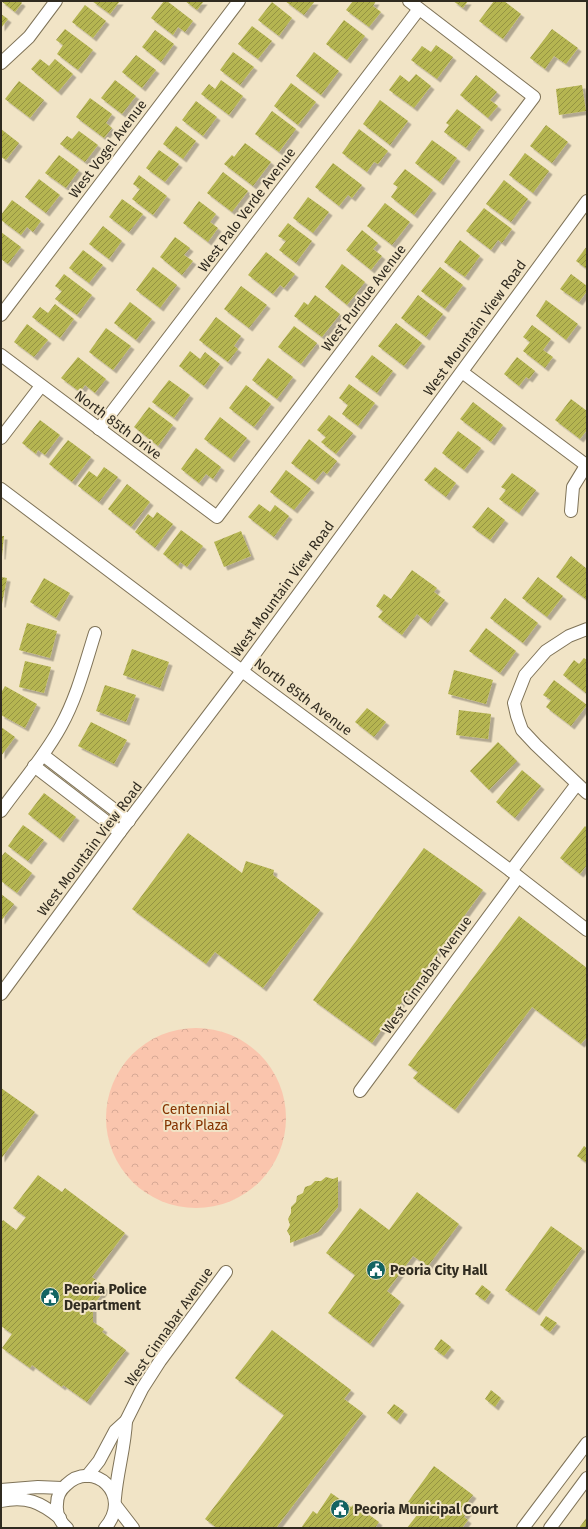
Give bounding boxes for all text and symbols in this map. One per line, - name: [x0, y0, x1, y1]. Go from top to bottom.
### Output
- street label: West Vogel Avenue: [65, 96, 151, 202]
- street label: West Palo Verde Avenue: [195, 144, 299, 276]
- street label: West Purdue Avenue: [318, 241, 410, 355]
- street label: West Mountain View Road: [420, 257, 530, 399]
- street label: North 85th Drive: [71, 387, 165, 463]
- street label: West Mountain View Road: [228, 518, 338, 660]
- street label: North 85th Avenue: [251, 655, 355, 739]
- street label: West Mountain View Road: [34, 779, 146, 919]
- street label: West Cinnabar Avenue: [379, 913, 475, 1037]
- park label: Centennial Park Plaza: [162, 1101, 230, 1134]
- public building icon: Peoria City Hall: [365, 1259, 387, 1281]
- place label: Peoria City Hall: [390, 1262, 488, 1279]
- street label: West Cinnabar Avenue: [121, 1264, 217, 1390]
- place label: Peoria Police Department: [64, 1281, 147, 1314]
- public building icon: Peoria Police Department: [39, 1286, 61, 1308]
- public building icon: Peoria Municipal Court: [329, 1498, 351, 1520]
- place label: Peoria Municipal Court: [354, 1501, 499, 1518]

